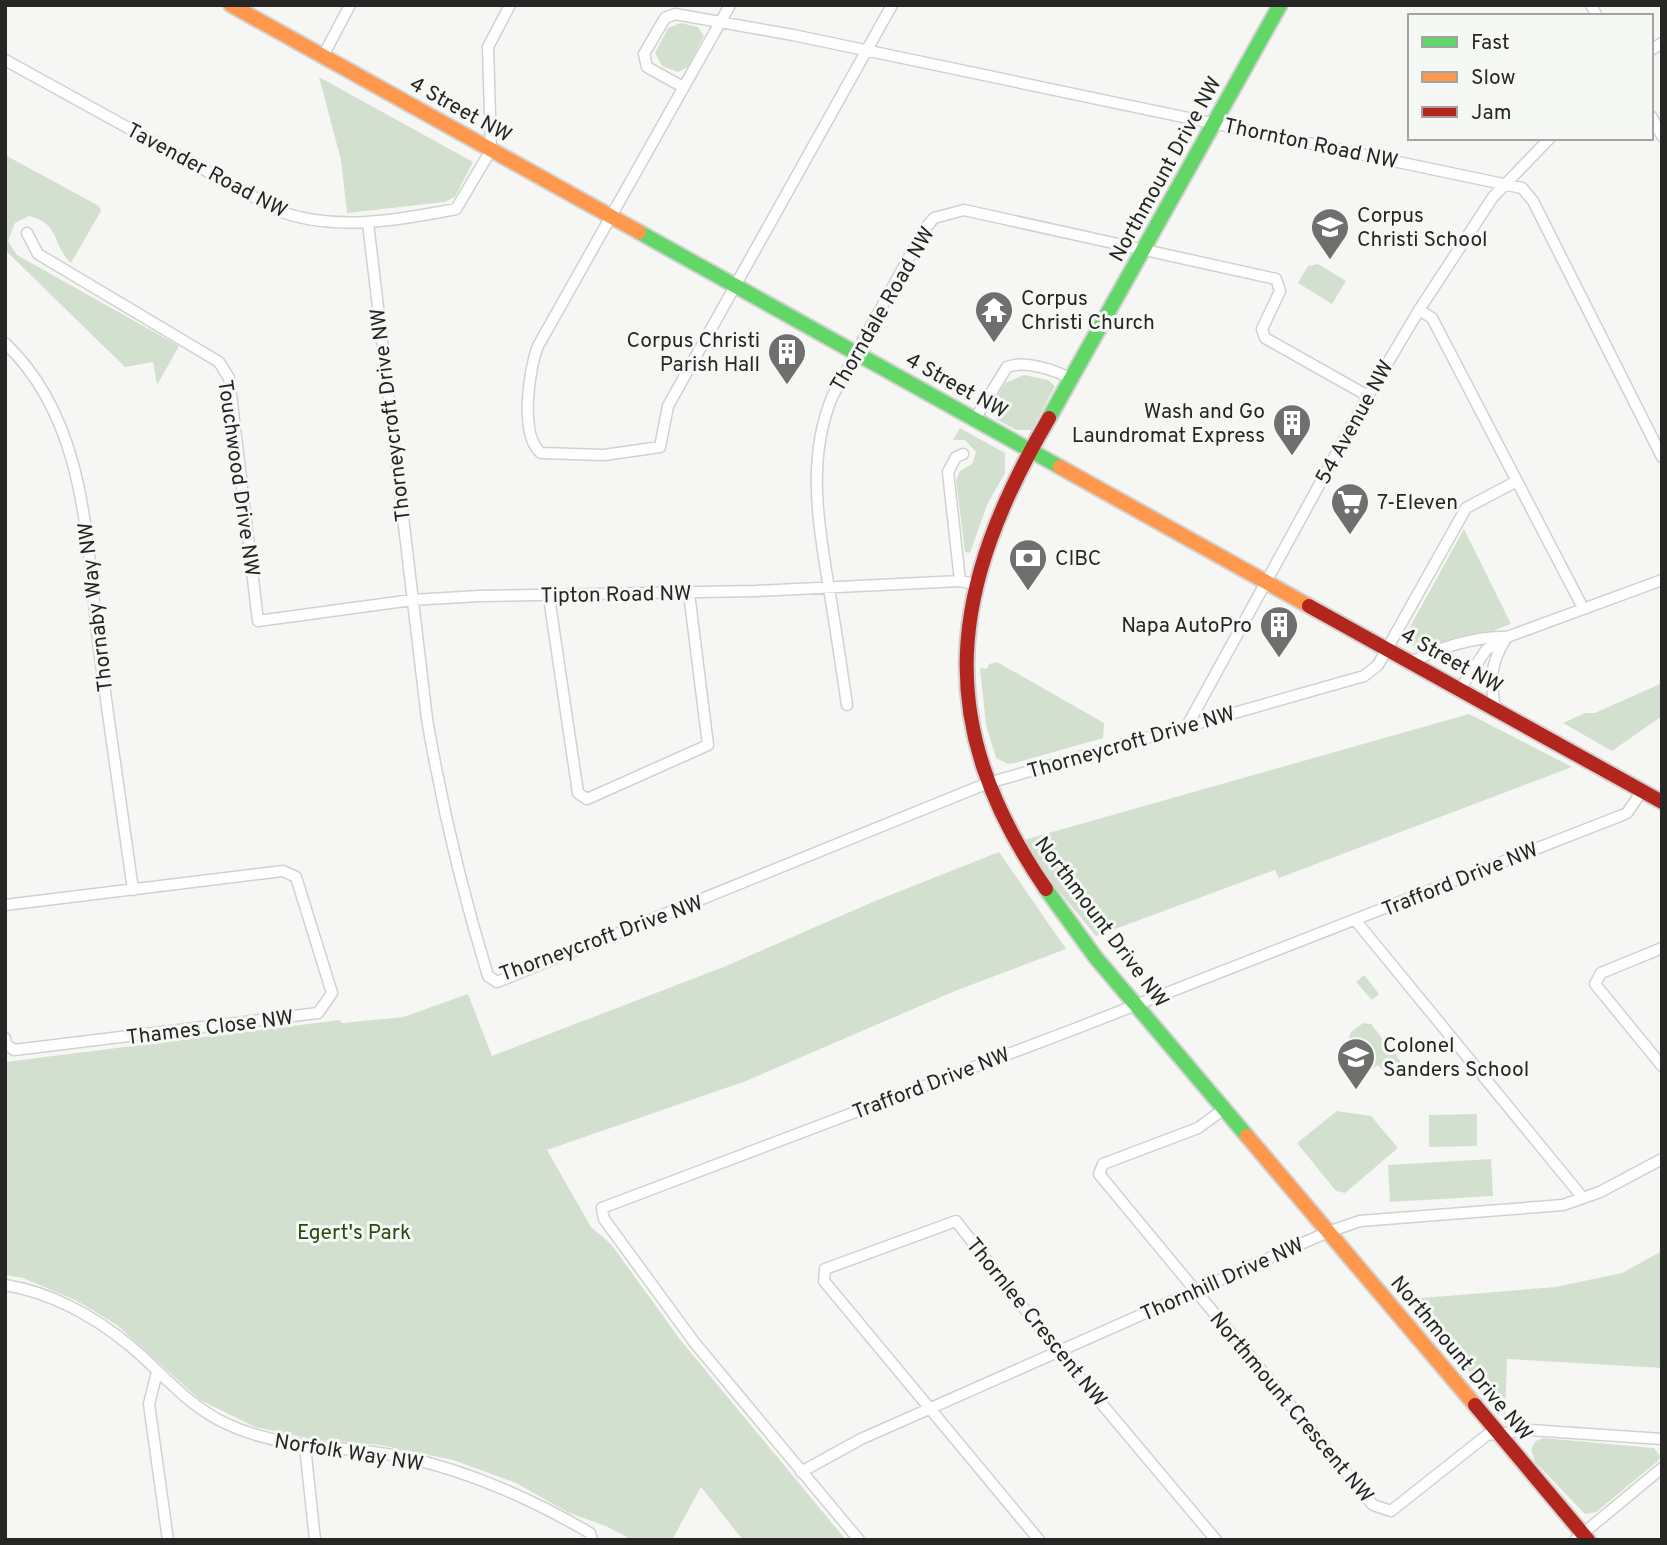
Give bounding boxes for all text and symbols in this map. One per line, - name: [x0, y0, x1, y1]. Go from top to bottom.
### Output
- legend: [1408, 14, 1653, 140]
- text: Fast: [1471, 30, 1510, 57]
- text: Slow: [1471, 65, 1516, 92]
- street label: 4 Street NW: [404, 71, 516, 150]
- street label: Northmount Drive NW: [1104, 72, 1228, 267]
- text: Jam: [1471, 100, 1512, 127]
- street label: Thornton Road NW: [1221, 113, 1400, 176]
- street label: Tavender Road NW: [121, 118, 291, 225]
- place label: Corpus Christi School: [1357, 203, 1488, 254]
- school or university icon: Corpus Christi School: [1309, 206, 1351, 261]
- street label: Thorndale Road NW: [825, 222, 942, 397]
- place label: Corpus Christi Church: [1021, 286, 1155, 337]
- temple icon: Corpus Christi Church: [973, 289, 1015, 344]
- street label: Thorneycroft Drive NW: [365, 307, 418, 523]
- place label: Corpus Christi Parish Hall: [627, 328, 760, 379]
- building icon: Corpus Christi Parish Hall: [766, 331, 808, 386]
- street label: 4 Street NW: [900, 347, 1012, 426]
- street label: 54 Avenue NW: [1310, 356, 1401, 490]
- street label: Touchwood Drive NW: [210, 378, 265, 578]
- place label: Wash and Go Laundromat Express: [1072, 399, 1265, 450]
- building icon: Wash and Go Laundromat Express: [1271, 402, 1313, 457]
- supermarket icon: 7-Eleven: [1329, 481, 1371, 536]
- place label: 7-Eleven: [1377, 490, 1458, 517]
- street label: Thornaby Way NW: [73, 520, 120, 693]
- bank icon: CIBC: [1007, 537, 1049, 592]
- place label: CIBC: [1055, 546, 1101, 573]
- street label: Tipton Road NW: [540, 581, 692, 610]
- building icon: Napa AutoPro: [1258, 604, 1300, 659]
- place label: Napa AutoPro: [1121, 613, 1252, 640]
- street label: 4 Street NW: [1395, 622, 1507, 701]
- street label: Thorneycroft Drive NW: [1024, 701, 1238, 786]
- street label: Northmount Drive NW: [1027, 832, 1174, 1014]
- street label: Trafford Drive NW: [1378, 837, 1543, 924]
- street label: Thorneycroft Drive NW: [496, 890, 707, 989]
- street label: Thames Close NW: [125, 1005, 295, 1052]
- place label: Colonel Sanders School: [1383, 1033, 1529, 1084]
- school or university icon: Colonel Sanders School: [1335, 1036, 1377, 1091]
- street label: Trafford Drive NW: [849, 1042, 1014, 1127]
- park label: Egert's Park: [297, 1220, 411, 1247]
- street label: Thornhill Drive NW: [1137, 1232, 1308, 1328]
- street label: Thornlee Crescent NW: [959, 1233, 1112, 1413]
- street label: Northmount Drive NW: [1384, 1271, 1538, 1447]
- street label: Northmount Crescent NW: [1203, 1307, 1379, 1509]
- street label: Norfolk Way NW: [272, 1428, 425, 1479]

